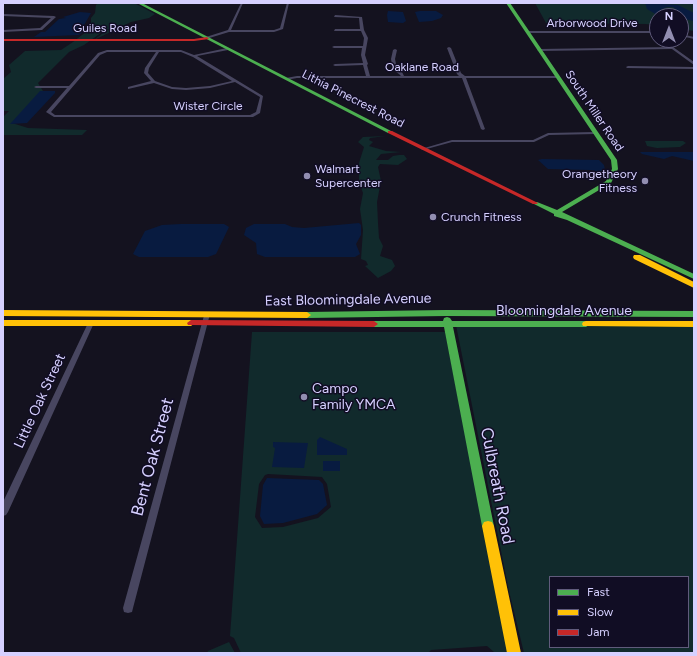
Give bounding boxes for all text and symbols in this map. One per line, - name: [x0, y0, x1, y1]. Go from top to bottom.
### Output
- north arrow: [649, 8, 689, 48]
- text: N: [665, 10, 673, 23]
- street label: Arborwood Drive: [546, 16, 638, 30]
- street label: Guiles Road: [73, 21, 137, 35]
- street label: Oaklane Road: [385, 60, 459, 74]
- street label: Lithia Pinecrest Road: [299, 67, 407, 131]
- street label: South Miller Road: [562, 68, 626, 154]
- street label: Wister Circle: [173, 99, 243, 113]
- place label: Walmart Supercenter: [315, 162, 382, 190]
- place label: Orangetheory Fitness: [562, 167, 637, 195]
- marker: Walmart Supercenter: [302, 171, 312, 181]
- marker: Orangetheory Fitness: [640, 176, 650, 186]
- place label: Crunch Fitness: [441, 210, 522, 224]
- marker: Crunch Fitness: [428, 212, 438, 222]
- street label: East Bloomingdale Avenue: [265, 290, 431, 310]
- street label: Bloomingdale Avenue: [496, 303, 632, 319]
- street label: Little Oak Street: [11, 351, 69, 451]
- place label: Campo Family YMCA: [312, 381, 396, 414]
- marker: Campo Family YMCA: [299, 392, 309, 402]
- street label: Bent Oak Street: [127, 396, 179, 518]
- street label: Culbreath Road: [476, 426, 518, 546]
- legend: [549, 576, 689, 648]
- text: Fast: [587, 585, 610, 599]
- text: Slow: [587, 605, 613, 619]
- text: Jam: [587, 625, 610, 639]

